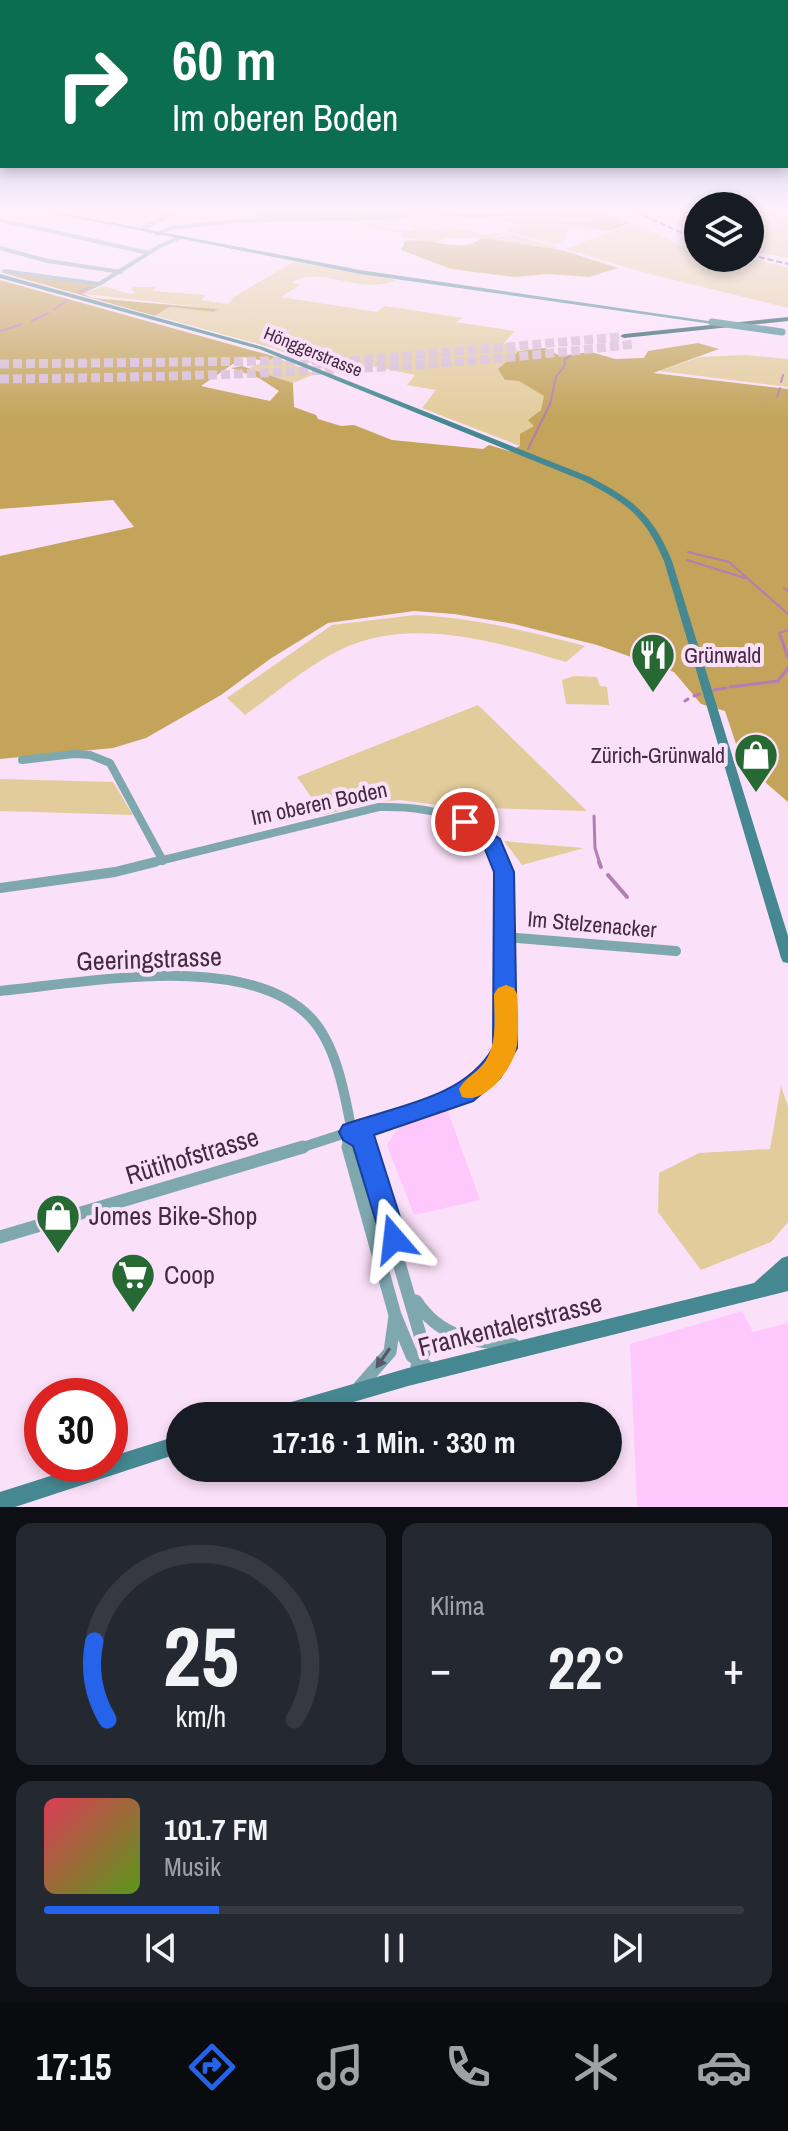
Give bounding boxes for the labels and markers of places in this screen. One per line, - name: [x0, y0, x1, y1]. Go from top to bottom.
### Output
- restaurant icon: Grünwald: [629, 631, 677, 694]
- place label: Grünwald: [684, 640, 761, 670]
- shop icon: Zürich-Grünwald: [732, 731, 780, 794]
- place label: Zürich-Grünwald: [591, 740, 725, 770]
- pin: [431, 788, 499, 856]
- shop icon: Jomes Bike-Shop: [34, 1192, 82, 1255]
- place label: Jomes Bike-Shop: [89, 1198, 257, 1233]
- supermarket icon: Coop: [109, 1251, 157, 1314]
- place label: Coop: [164, 1257, 215, 1292]

